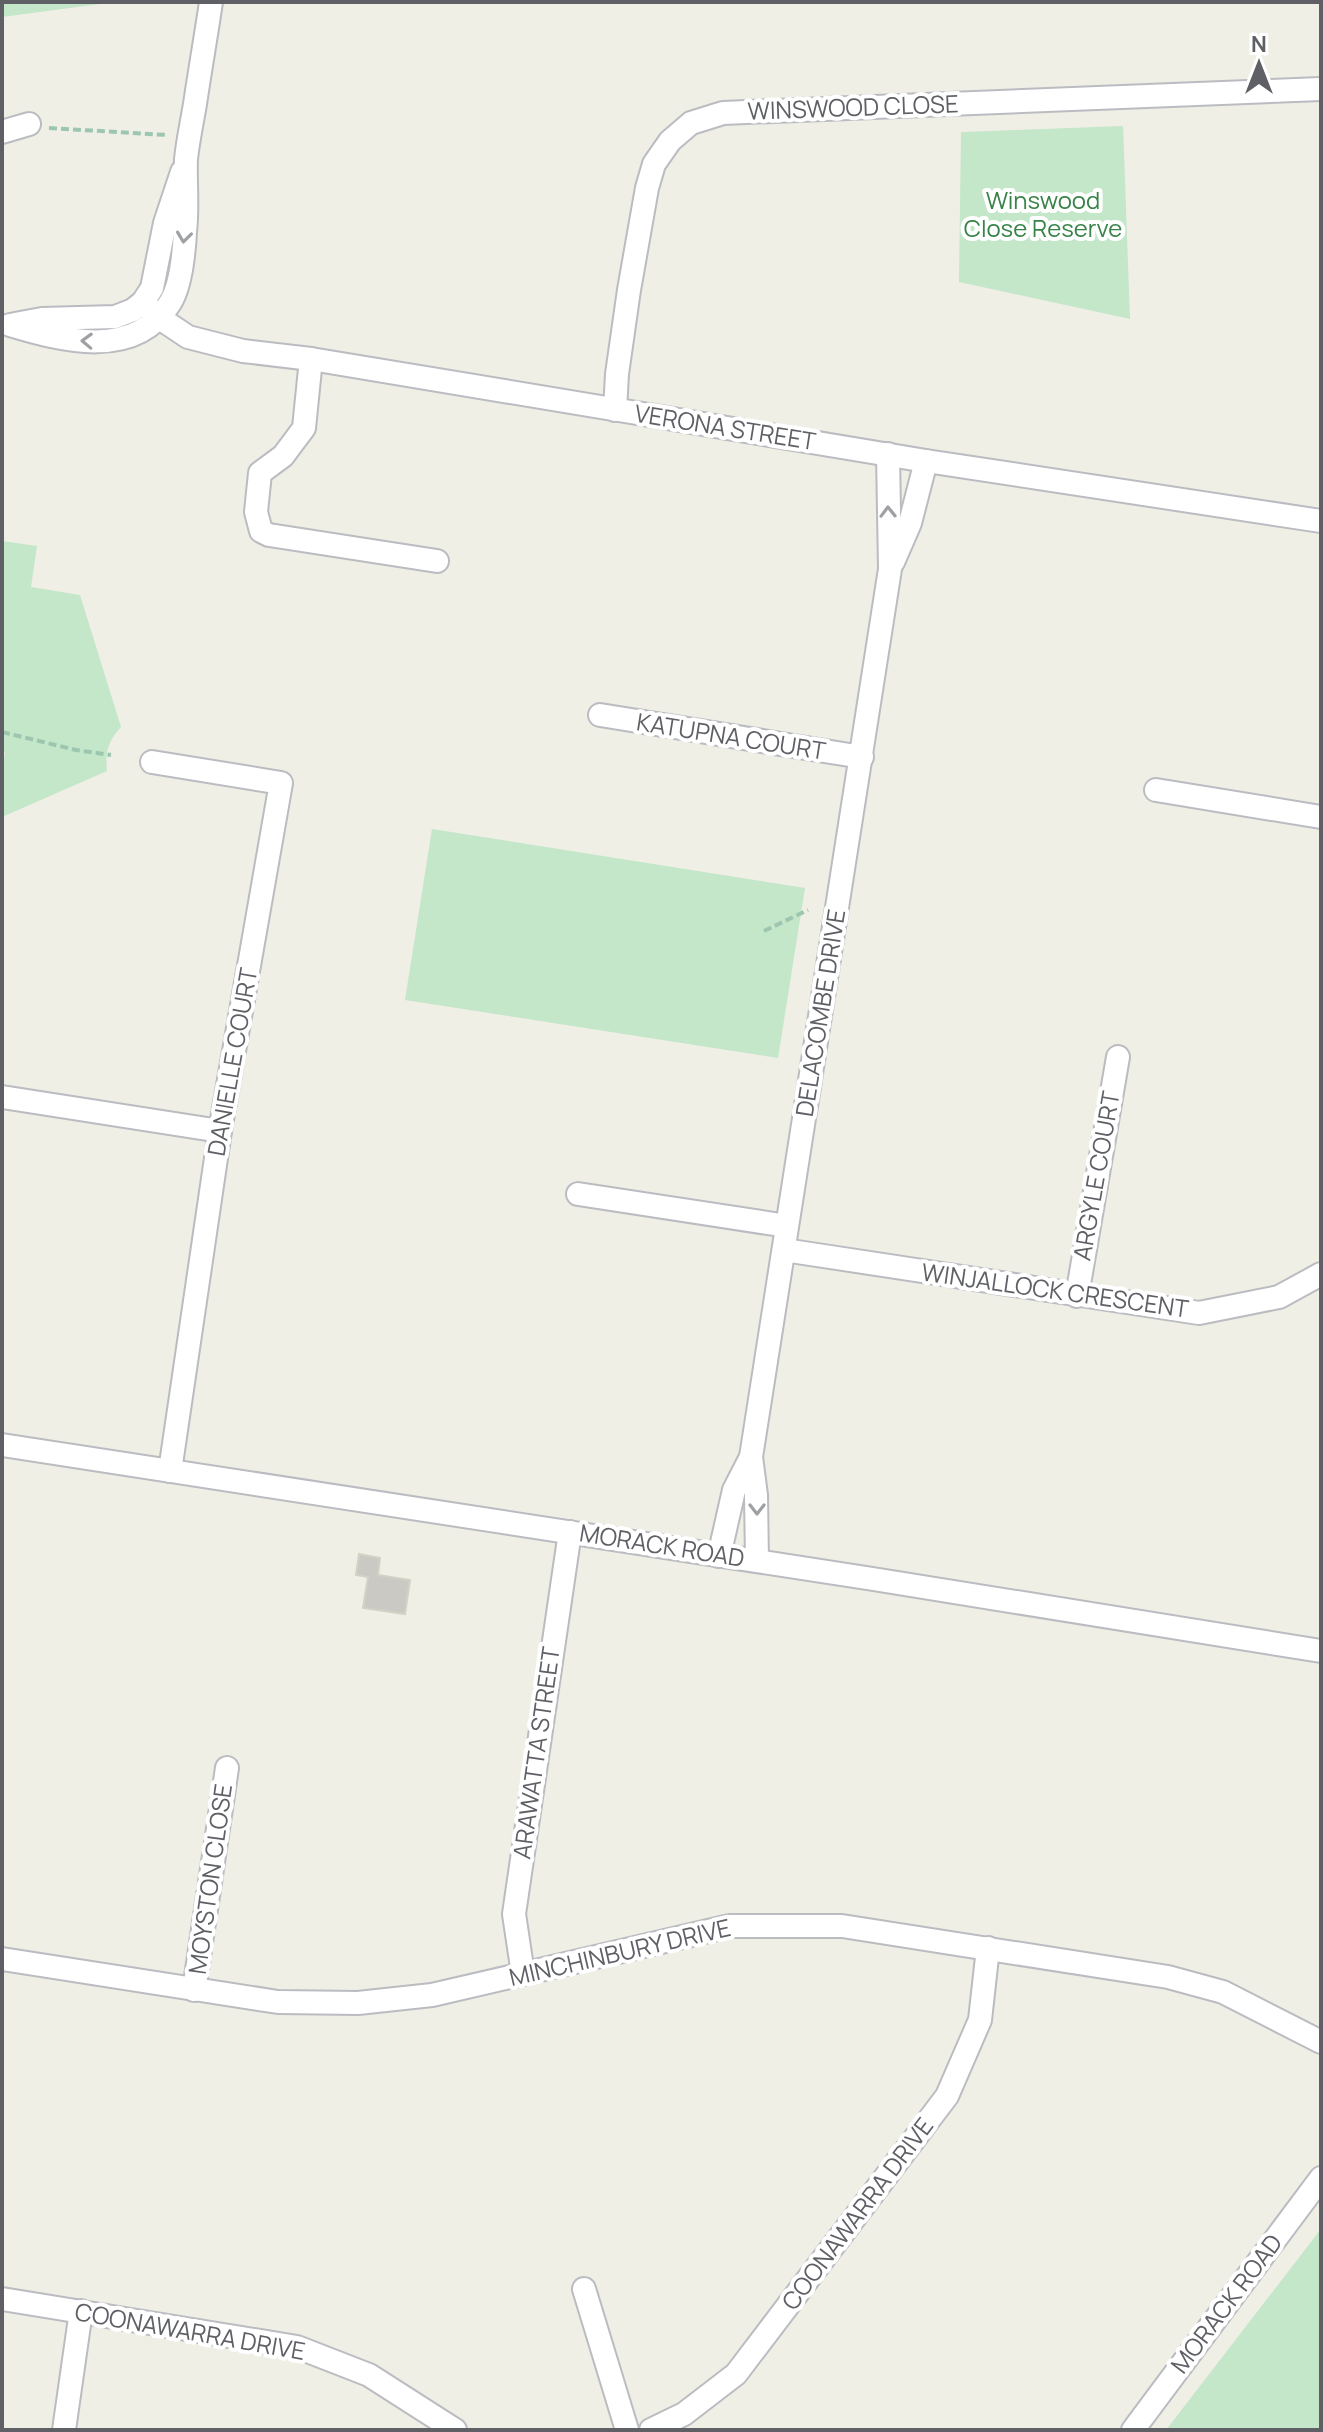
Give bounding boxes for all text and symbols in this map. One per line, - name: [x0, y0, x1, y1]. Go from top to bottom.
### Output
- north arrow: [1219, 24, 1299, 104]
- text: N: [1251, 29, 1267, 59]
- street label: WINSWOOD CLOSE: [747, 86, 959, 127]
- park label: Winswood Close Reserve: [964, 183, 1122, 244]
- one-way arrow: [176, 231, 193, 244]
- one-way arrow: [81, 332, 93, 349]
- street label: VERONA STREET: [632, 396, 819, 457]
- one-way arrow: [880, 505, 897, 518]
- street label: KATUPNA COURT: [634, 704, 829, 767]
- street label: DELACOMBE DRIVE: [787, 907, 852, 1119]
- street label: DANIELLE COURT: [199, 964, 264, 1158]
- street label: ARGYLE COURT: [1064, 1088, 1127, 1263]
- street label: WINJALLOCK CRESCENT: [920, 1254, 1191, 1325]
- one-way arrow: [748, 1503, 765, 1516]
- street label: MORACK ROAD: [577, 1515, 747, 1574]
- street label: ARAWATTA STREET: [504, 1644, 567, 1861]
- street label: MOYSTON CLOSE: [180, 1781, 239, 1976]
- street label: MINCHINBURY DRIVE: [506, 1910, 734, 1993]
- street label: COONAWARRA DRIVE: [773, 2110, 940, 2316]
- street label: MORACK ROAD: [1163, 2227, 1289, 2380]
- street label: COONAWARRA DRIVE: [73, 2294, 308, 2367]

